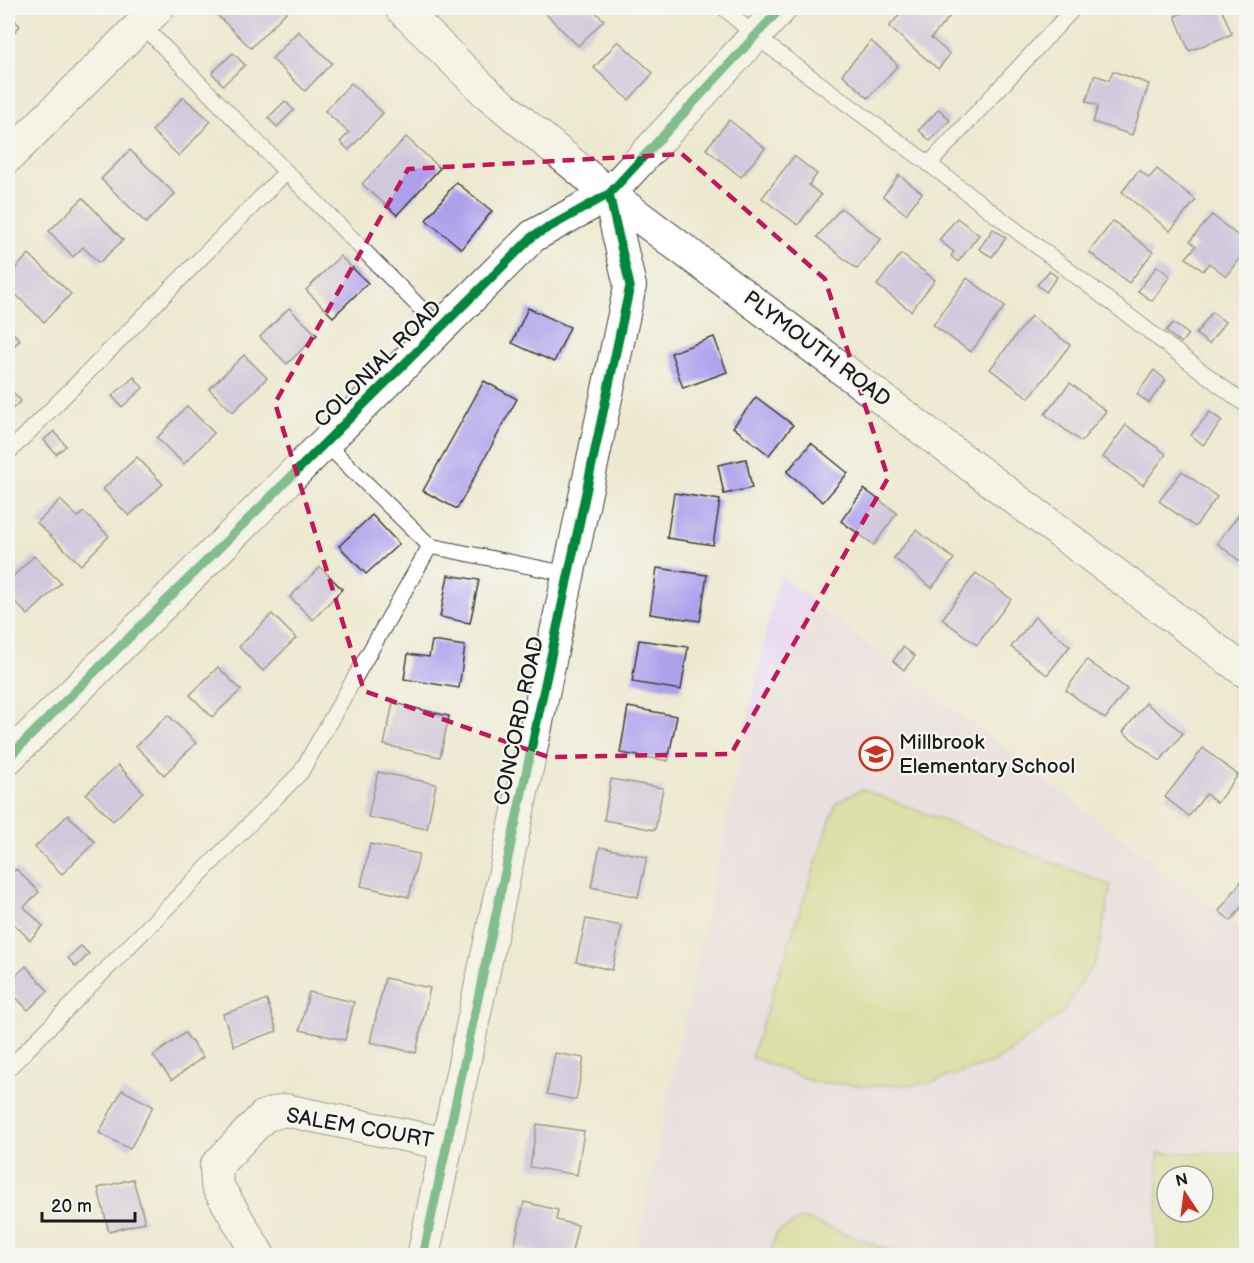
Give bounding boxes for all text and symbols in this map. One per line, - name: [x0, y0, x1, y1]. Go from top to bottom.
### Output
- street label: PLYMOUTH ROAD: [739, 286, 895, 412]
- street label: COLONIAL ROAD: [309, 295, 447, 433]
- street label: CONCORD ROAD: [489, 634, 549, 808]
- place label: Millbrook Elementary School: [899, 730, 1075, 779]
- school or university icon: Millbrook Elementary School: [858, 736, 894, 772]
- street label: SALEM COURT: [284, 1103, 436, 1153]
- north arrow: [1155, 1164, 1215, 1224]
- text: N: [1174, 1170, 1190, 1191]
- scale bar: [42, 1185, 135, 1223]
- text: 20 m: [51, 1196, 92, 1217]

